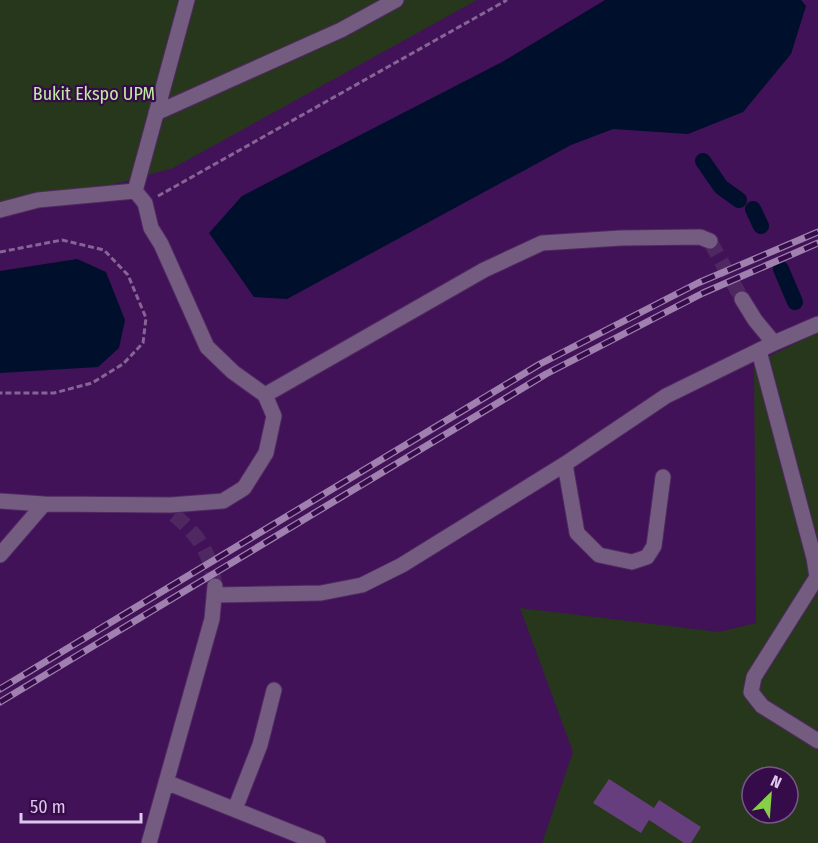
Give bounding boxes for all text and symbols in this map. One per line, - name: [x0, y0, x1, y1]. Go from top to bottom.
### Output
- park label: Bukit Ekspo UPM: [33, 83, 155, 105]
- north arrow: [740, 765, 800, 825]
- text: N: [768, 771, 784, 792]
- scale bar: [21, 786, 141, 824]
- text: 50 m: [30, 796, 66, 818]

